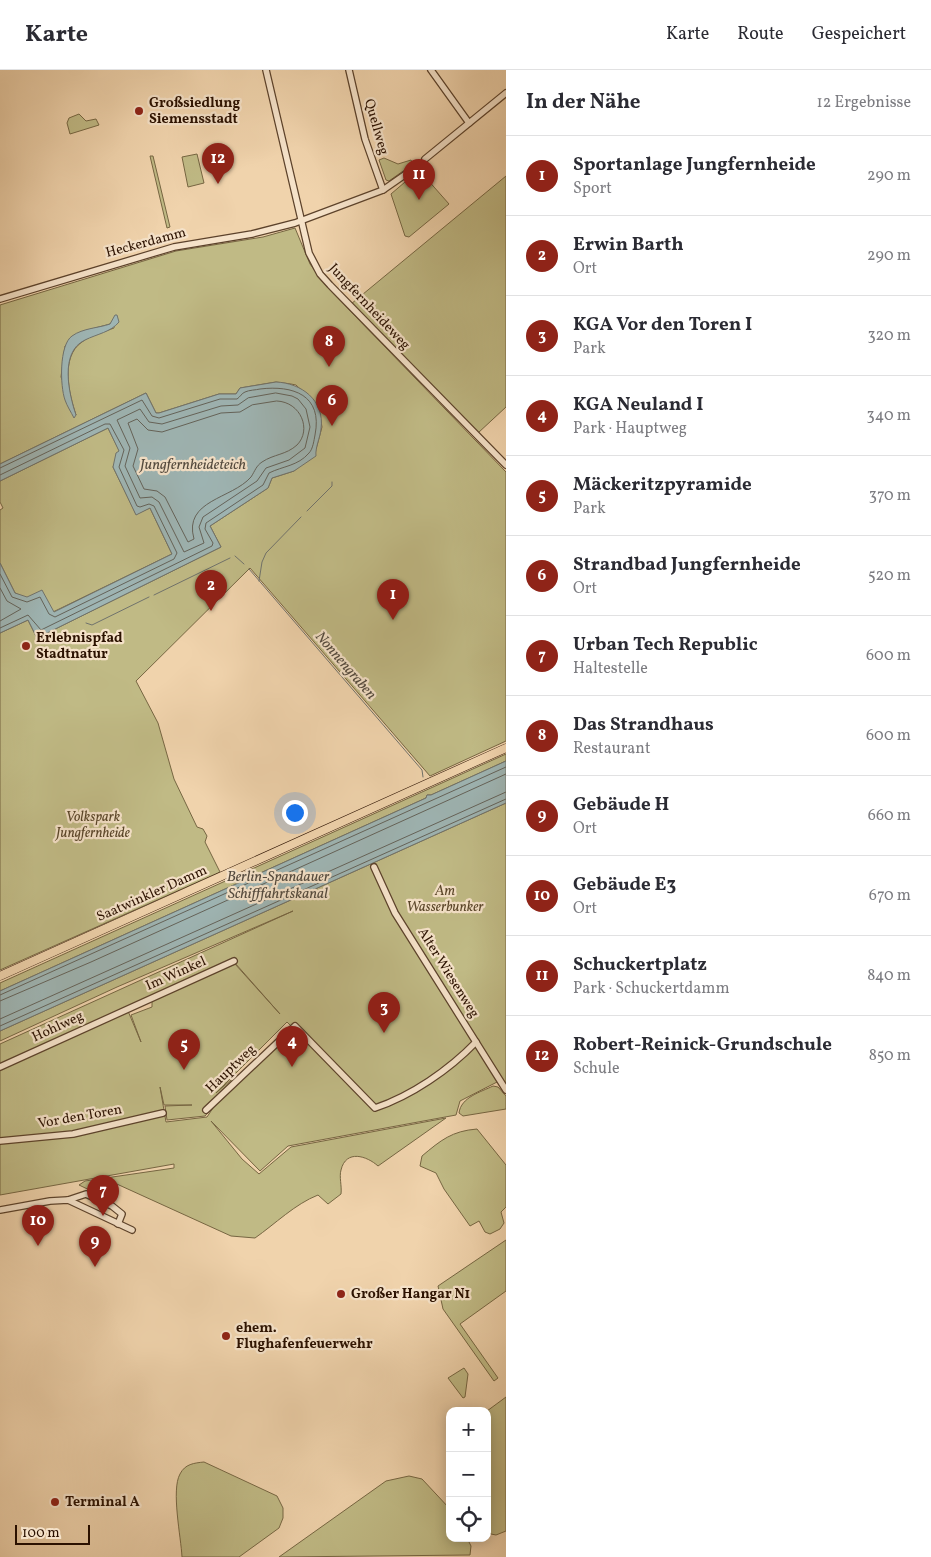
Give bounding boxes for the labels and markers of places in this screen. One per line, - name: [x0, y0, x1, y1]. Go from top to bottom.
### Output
- place label: Großsiedlung Siemensstadt: [149, 94, 240, 129]
- marker: Großsiedlung Siemensstadt: [133, 105, 145, 117]
- pin: 12: [202, 143, 234, 184]
- pin: 11: [403, 159, 435, 200]
- pin: 8: [313, 326, 345, 367]
- pin: 6: [316, 385, 348, 426]
- pin: 2: [195, 570, 227, 611]
- pin: 1: [377, 579, 409, 620]
- place label: Erlebnispfad Stadtnatur: [36, 629, 123, 664]
- marker: Erlebnispfad Stadtnatur: [20, 640, 32, 652]
- pin: 3: [368, 992, 400, 1033]
- pin: 4: [276, 1026, 308, 1067]
- pin: 5: [168, 1029, 200, 1070]
- pin: 7: [87, 1175, 119, 1216]
- pin: 10: [22, 1205, 54, 1246]
- pin: 9: [79, 1226, 111, 1267]
- place label: Großer Hangar N1: [351, 1285, 470, 1304]
- marker: Großer Hangar N1: [335, 1288, 347, 1300]
- place label: ehem. Flughafenfeuerwehr: [236, 1319, 373, 1354]
- marker: ehem. Flughafenfeuerwehr: [220, 1330, 232, 1342]
- place label: Terminal A: [65, 1493, 140, 1512]
- marker: Terminal A: [49, 1496, 61, 1508]

